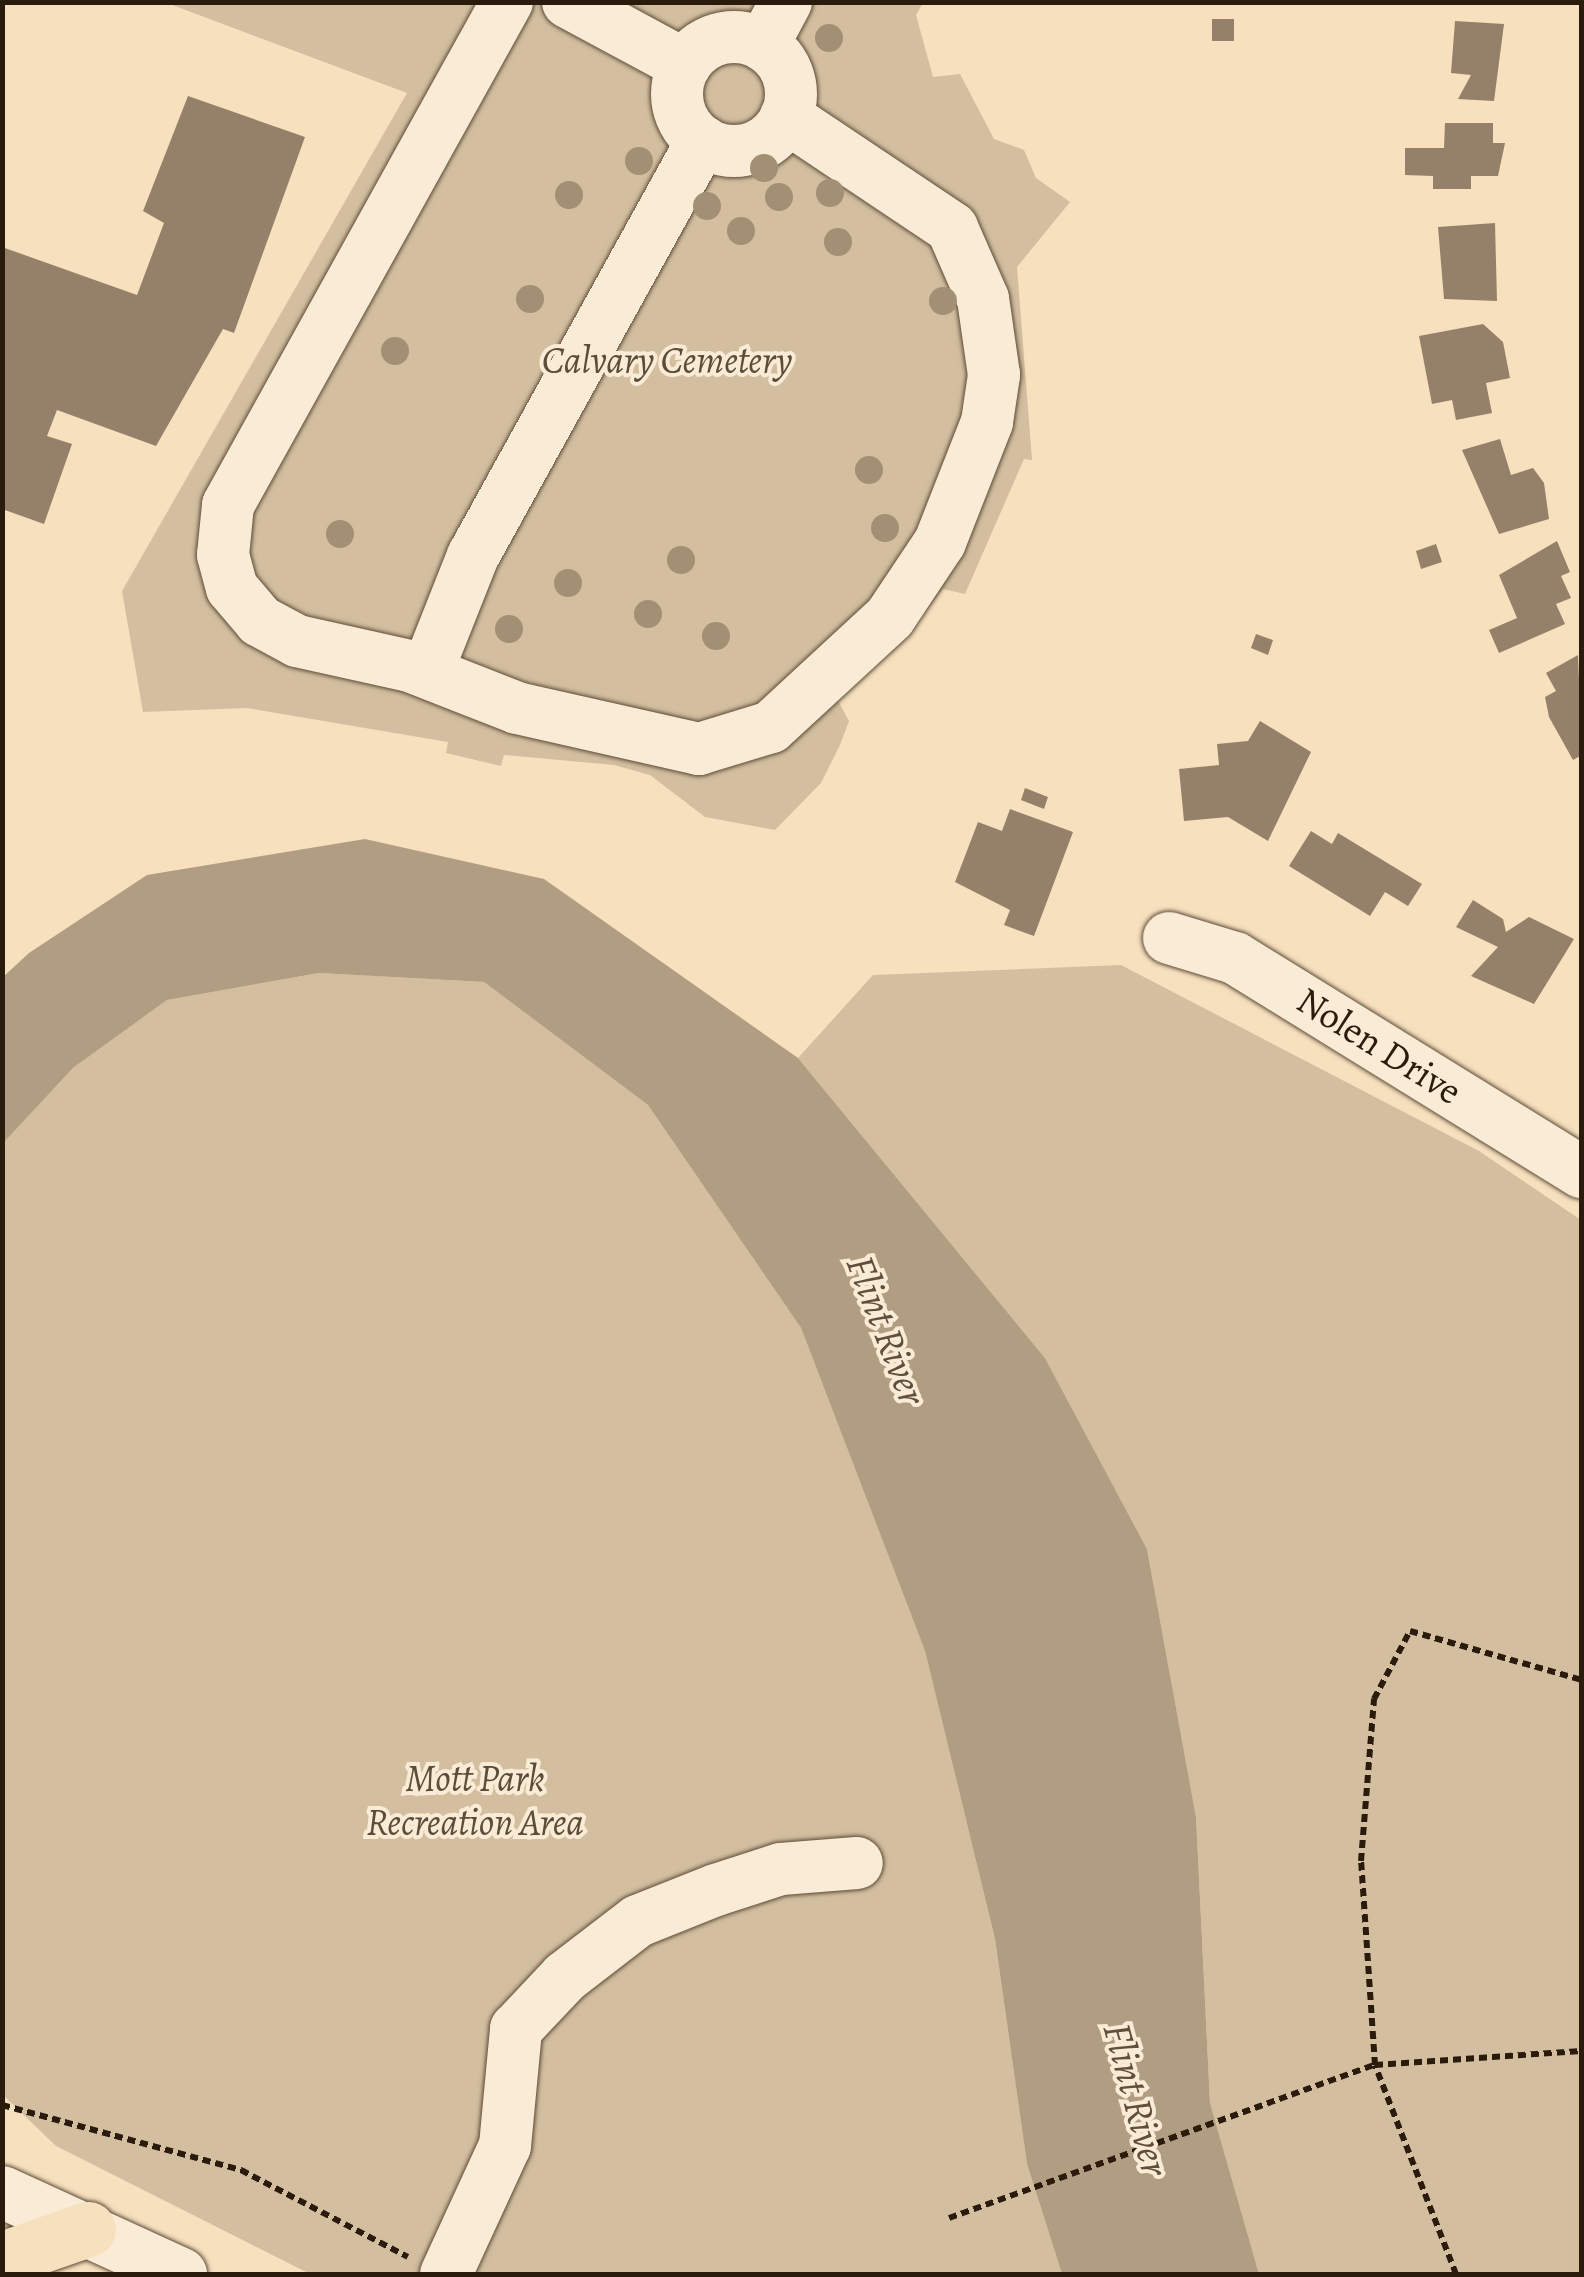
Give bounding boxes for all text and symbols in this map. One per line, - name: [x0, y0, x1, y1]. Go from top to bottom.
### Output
- park label: Calvary Cemetery: [542, 338, 792, 384]
- street label: Nolen Drive: [1288, 978, 1470, 1114]
- water label: Flint River: [836, 1249, 936, 1411]
- park label: Mott Park Recreation Area: [366, 1756, 584, 1846]
- water label: Flint River: [1093, 2017, 1179, 2181]

